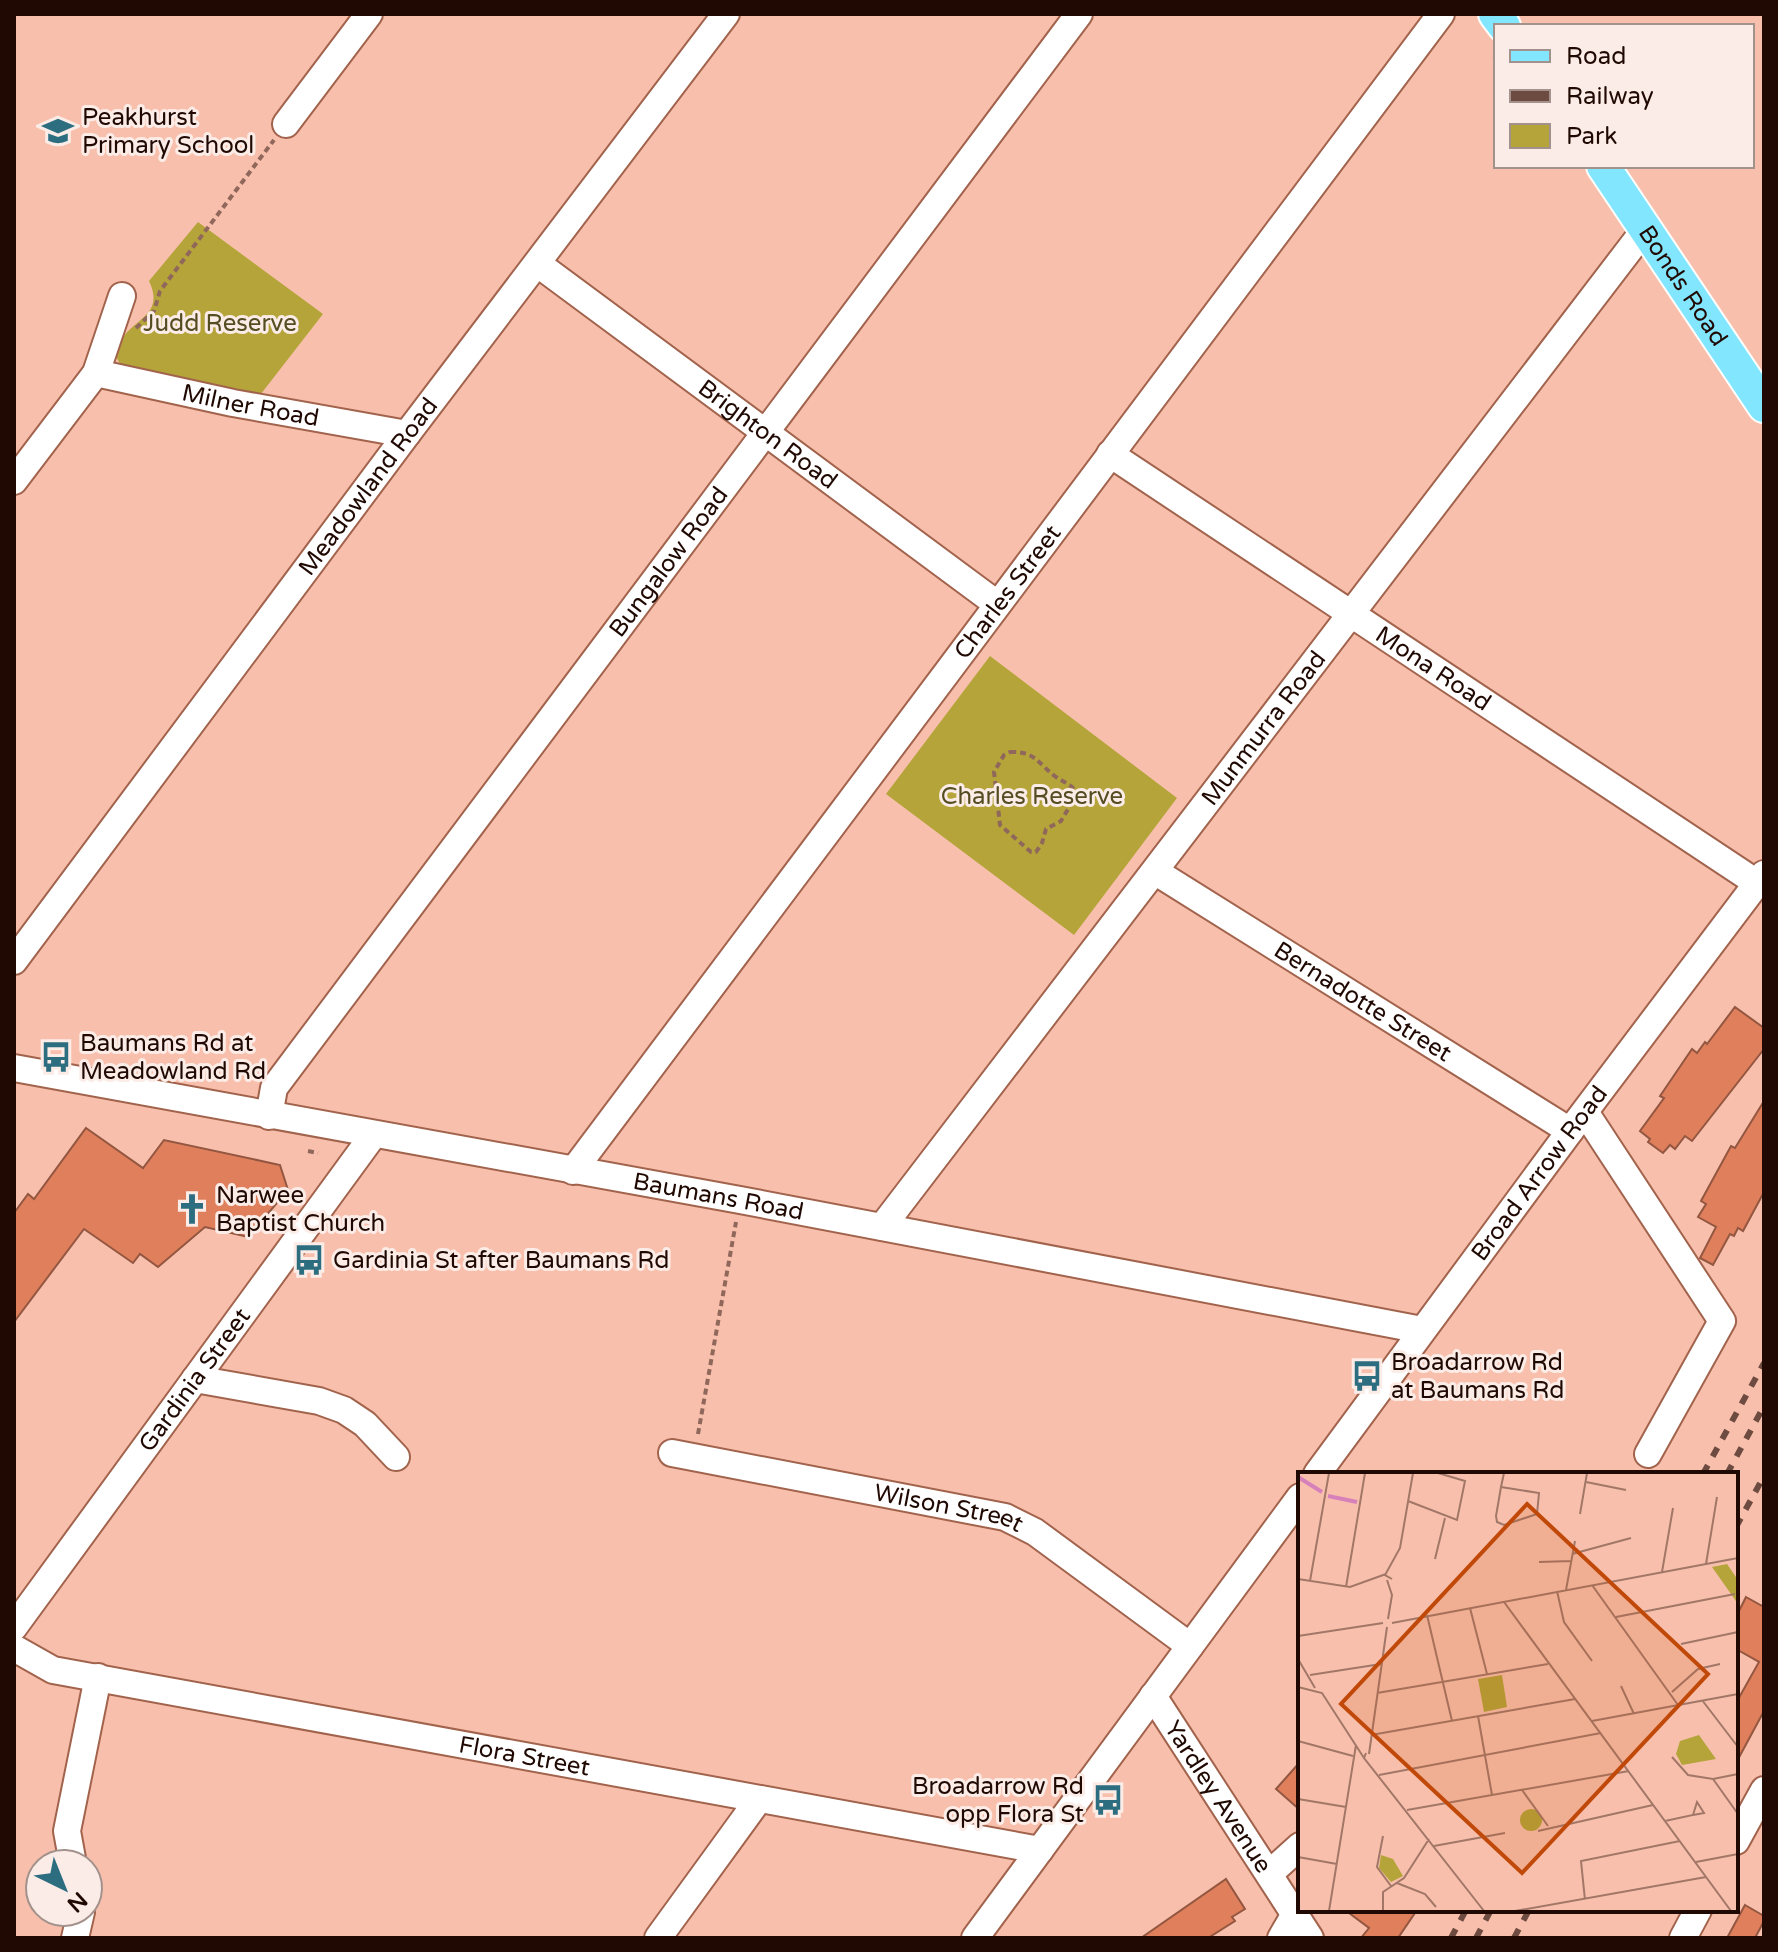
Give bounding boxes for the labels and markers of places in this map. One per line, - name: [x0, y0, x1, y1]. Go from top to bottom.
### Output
- place label: Peakhurst Primary School: [82, 103, 254, 160]
- school or university icon: Peakhurst Primary School: [41, 114, 75, 148]
- place label: Baumans Rd at Meadowland Rd: [80, 1029, 266, 1086]
- bus stop icon: Baumans Rd at Meadowland Rd: [39, 1040, 73, 1074]
- place label: Narwee Baptist Church: [216, 1181, 385, 1238]
- church icon: Narwee Baptist Church: [175, 1192, 209, 1226]
- bus stop icon: Gardinia St after Baumans Rd: [292, 1243, 326, 1277]
- place label: Gardinia St after Baumans Rd: [333, 1246, 669, 1275]
- place label: Broadarrow Rd at Baumans Rd: [1391, 1348, 1564, 1405]
- bus stop icon: Broadarrow Rd at Baumans Rd: [1350, 1359, 1384, 1393]
- place label: Broadarrow Rd opp Flora St: [912, 1772, 1084, 1829]
- bus stop icon: Broadarrow Rd opp Flora St: [1091, 1783, 1125, 1817]

